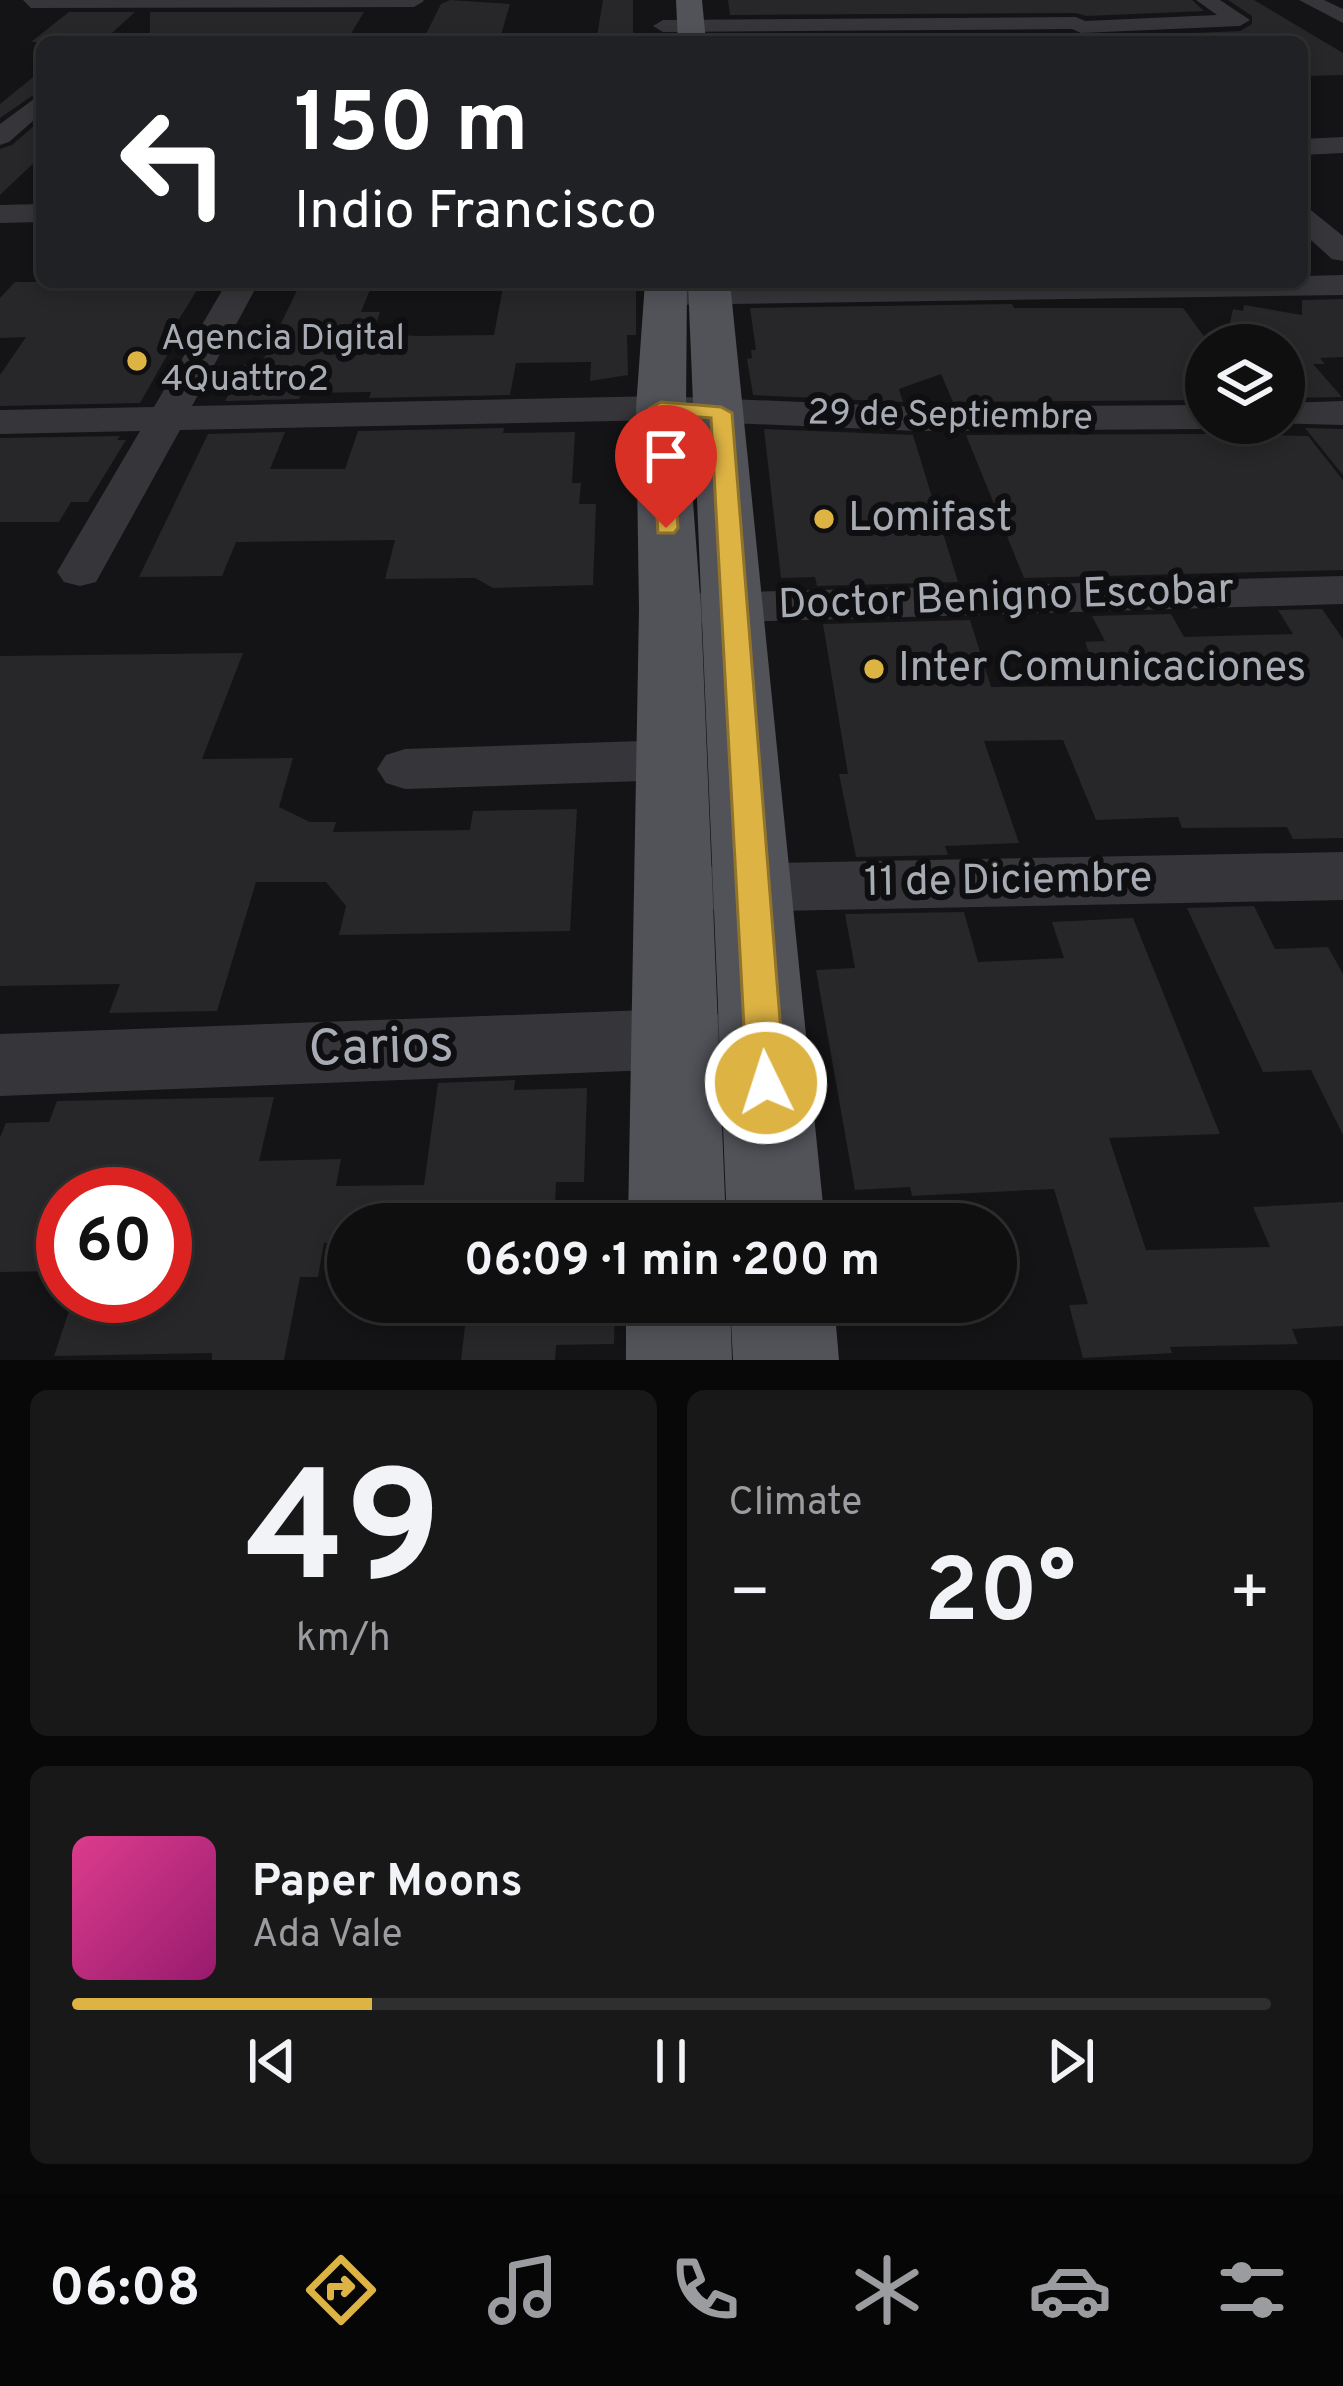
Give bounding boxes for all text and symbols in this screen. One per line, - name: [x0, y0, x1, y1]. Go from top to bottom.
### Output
- text: 150 m: [294, 75, 529, 181]
- icon: left: [96, 84, 252, 240]
- text: Indio Francisco: [294, 179, 657, 248]
- place label: Agencia Digital 4Quattro2: [161, 317, 405, 404]
- map controls: [1185, 324, 1305, 444]
- button: layers: [1185, 324, 1305, 444]
- marker: Agencia Digital 4Quattro2: [124, 348, 150, 374]
- street label: 29 de Septiembre: [807, 392, 1093, 442]
- pin: [615, 405, 717, 528]
- icon: arrive: [633, 423, 699, 489]
- place label: Lomifast: [848, 493, 1012, 546]
- marker: Lomifast: [811, 506, 837, 532]
- street label: Doctor Benigno Escobar: [777, 565, 1235, 633]
- place label: Inter Comunicaciones: [898, 643, 1306, 696]
- marker: Inter Comunicaciones: [861, 656, 887, 682]
- street label: 11 de Diciembre: [863, 853, 1153, 911]
- street label: Carios: [307, 1015, 455, 1085]
- position arrow: [703, 1020, 829, 1146]
- speed limit sign: 60: [36, 1167, 192, 1323]
- text: 06:09 · 1 min · 200 m: [464, 1234, 880, 1291]
- text: 49: [245, 1439, 441, 1637]
- text: Climate: [729, 1480, 862, 1529]
- text: 20°: [924, 1540, 1076, 1653]
- text: −: [729, 1555, 771, 1638]
- text: +: [1228, 1555, 1271, 1638]
- text: km/h: [296, 1616, 391, 1665]
- text: Paper Moons: [252, 1855, 523, 1912]
- text: Ada Vale: [252, 1912, 403, 1961]
- icon: previous: [239, 2028, 305, 2094]
- icon: pause: [638, 2028, 704, 2094]
- icon: next: [1038, 2028, 1104, 2094]
- icon: directions: [299, 2248, 383, 2332]
- icon: music: [481, 2248, 565, 2332]
- icon: phone: [663, 2248, 747, 2332]
- icon: climate: [845, 2248, 929, 2332]
- icon: car: [1028, 2248, 1112, 2332]
- icon: filters: [1210, 2248, 1294, 2332]
- text: 06:08: [49, 2256, 200, 2325]

